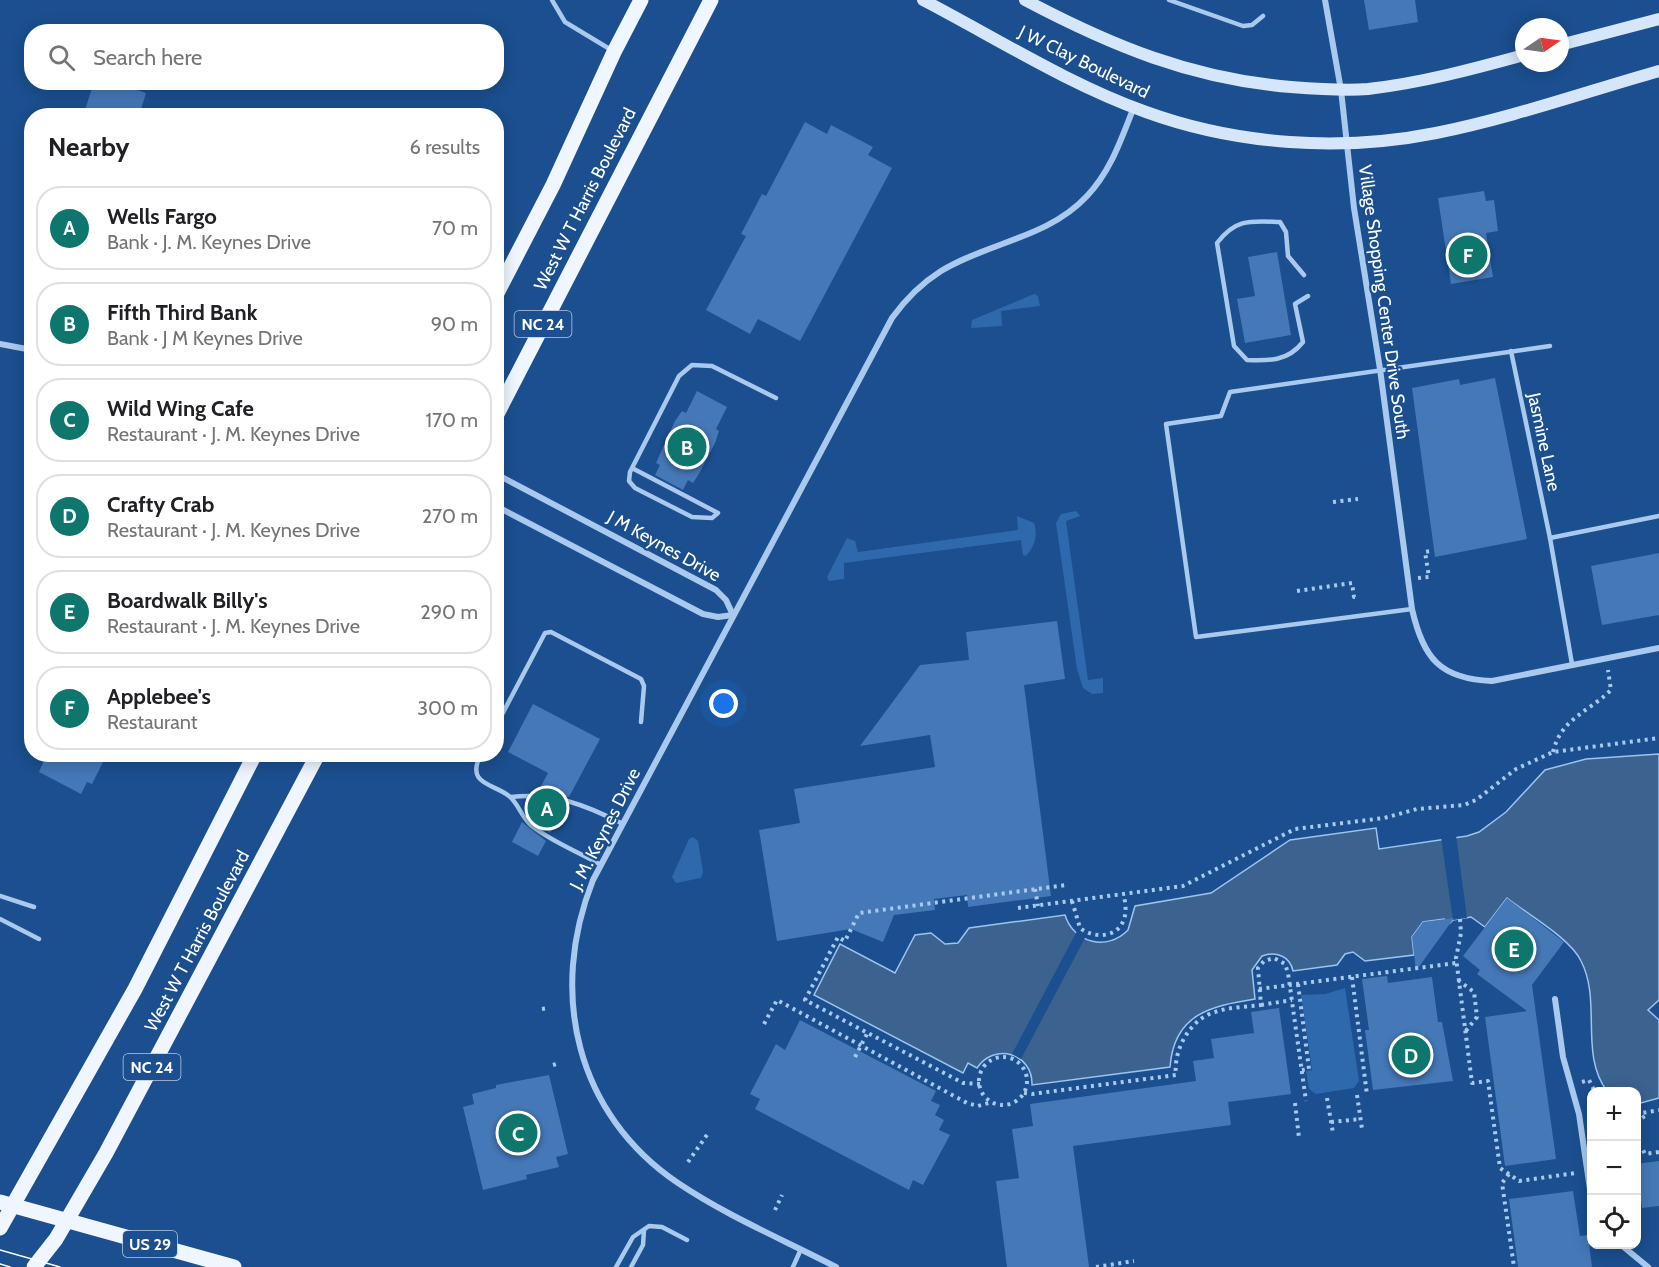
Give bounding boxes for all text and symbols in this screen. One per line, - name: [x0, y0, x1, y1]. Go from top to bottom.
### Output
- north arrow: [1515, 18, 1569, 72]
- street label: J W Clay Boulevard: [1014, 20, 1153, 103]
- search box: [24, 24, 504, 90]
- icon: search: [45, 41, 78, 74]
- text: Search here: [93, 44, 202, 71]
- street label: West W T Harris Boulevard: [529, 104, 641, 294]
- text: Nearby: [48, 131, 129, 163]
- text: 6 results: [409, 135, 480, 159]
- street label: Village Shopping Center Drive South: [1354, 163, 1414, 441]
- text: Wells Fargo: [107, 203, 217, 230]
- text: A: [63, 216, 76, 240]
- text: 70 m: [432, 216, 478, 240]
- text: Bank · J. M. Keynes Drive: [107, 230, 311, 254]
- pin: F: [1448, 232, 1488, 278]
- text: Fifth Third Bank: [107, 299, 257, 326]
- road number: NC 24: [514, 311, 572, 337]
- text: B: [63, 312, 76, 336]
- text: 90 m: [431, 312, 478, 336]
- text: Bank · J M Keynes Drive: [107, 326, 303, 350]
- street label: Jasmine Lane: [1523, 390, 1565, 493]
- text: Wild Wing Cafe: [107, 395, 254, 422]
- text: C: [63, 408, 76, 432]
- text: 170 m: [426, 408, 478, 432]
- text: Restaurant · J. M. Keynes Drive: [107, 422, 360, 446]
- pin: B: [668, 424, 706, 470]
- text: Crafty Crab: [107, 491, 214, 518]
- text: D: [62, 504, 77, 528]
- text: 270 m: [422, 504, 478, 528]
- street label: J M Keynes Drive: [603, 505, 725, 586]
- text: Restaurant · J. M. Keynes Drive: [107, 518, 360, 542]
- text: Boardwalk Billy's: [107, 587, 267, 614]
- text: E: [64, 600, 75, 624]
- text: 290 m: [420, 600, 478, 624]
- text: Restaurant · J. M. Keynes Drive: [107, 614, 360, 638]
- text: Applebee's: [107, 683, 211, 710]
- your location: [709, 689, 738, 718]
- text: F: [64, 696, 75, 720]
- text: 300 m: [417, 696, 478, 720]
- text: Restaurant: [107, 710, 198, 734]
- street label: J. M. Keynes Drive: [564, 764, 645, 894]
- pin: A: [528, 786, 566, 830]
- street label: West W T Harris Boulevard: [140, 847, 254, 1035]
- pin: E: [1494, 926, 1534, 972]
- pin: D: [1392, 1032, 1430, 1078]
- road number: NC 24: [124, 1054, 180, 1080]
- map controls: [1587, 1087, 1641, 1249]
- button: +: [1587, 1087, 1641, 1141]
- pin: C: [498, 1110, 538, 1156]
- button: −: [1587, 1141, 1641, 1195]
- button: locate: [1587, 1195, 1641, 1249]
- road number: US 29: [123, 1231, 177, 1257]

